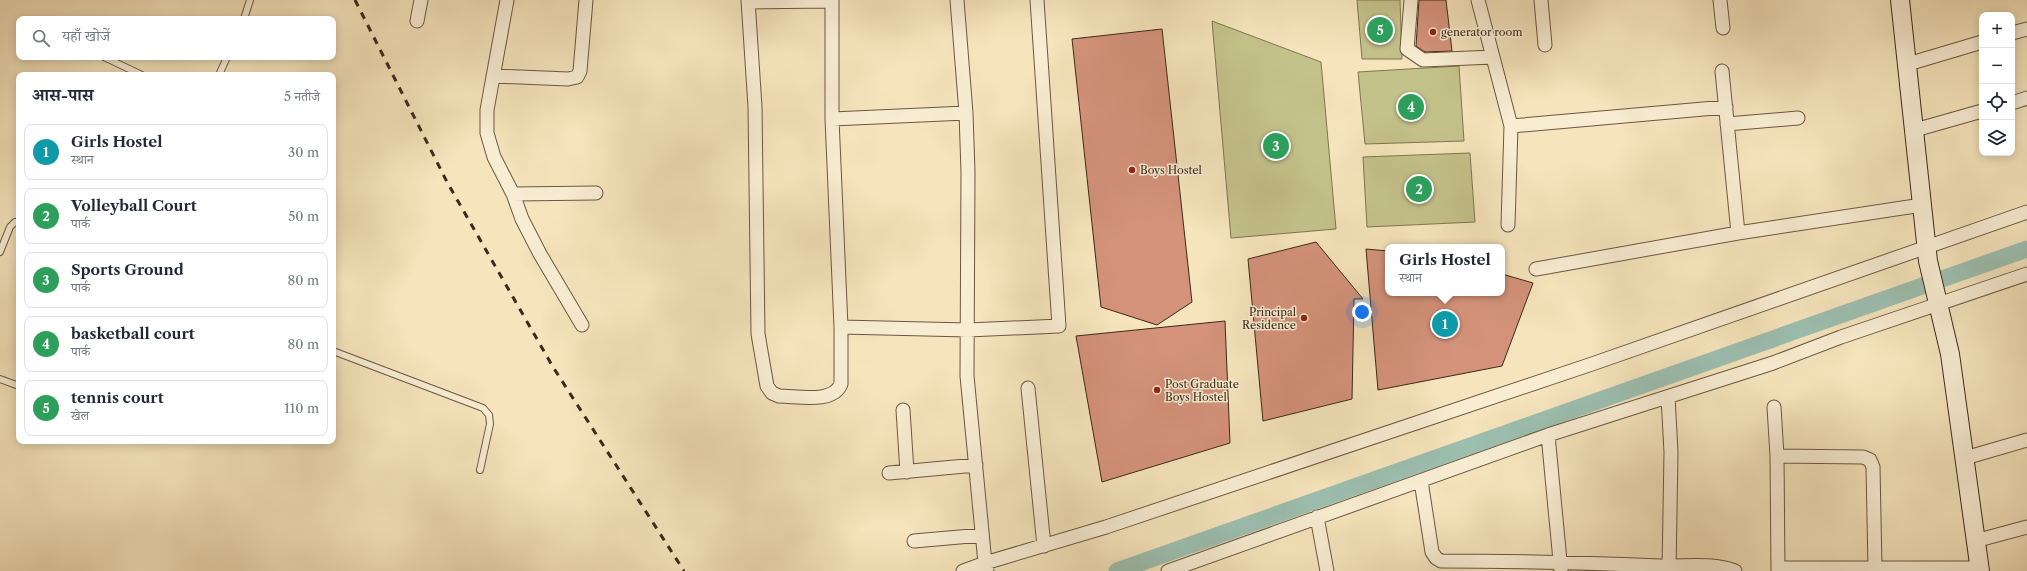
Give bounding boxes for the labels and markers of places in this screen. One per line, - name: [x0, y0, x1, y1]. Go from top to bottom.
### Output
- pin: 5: [1367, 15, 1393, 45]
- place label: generator room: [1441, 25, 1523, 39]
- marker: generator room: [1428, 27, 1438, 37]
- pin: 4: [1398, 92, 1424, 122]
- pin: 3: [1263, 131, 1289, 161]
- place label: Boys Hostel: [1140, 163, 1202, 177]
- marker: Boys Hostel: [1127, 165, 1137, 175]
- pin: 2: [1406, 174, 1432, 204]
- place label: Principal Residence: [1242, 305, 1297, 332]
- pin: 1: [1432, 309, 1458, 339]
- marker: Principal Residence: [1299, 313, 1309, 323]
- place label: Post Graduate Boys Hostel: [1165, 377, 1239, 404]
- marker: Post Graduate Boys Hostel: [1152, 385, 1162, 395]

